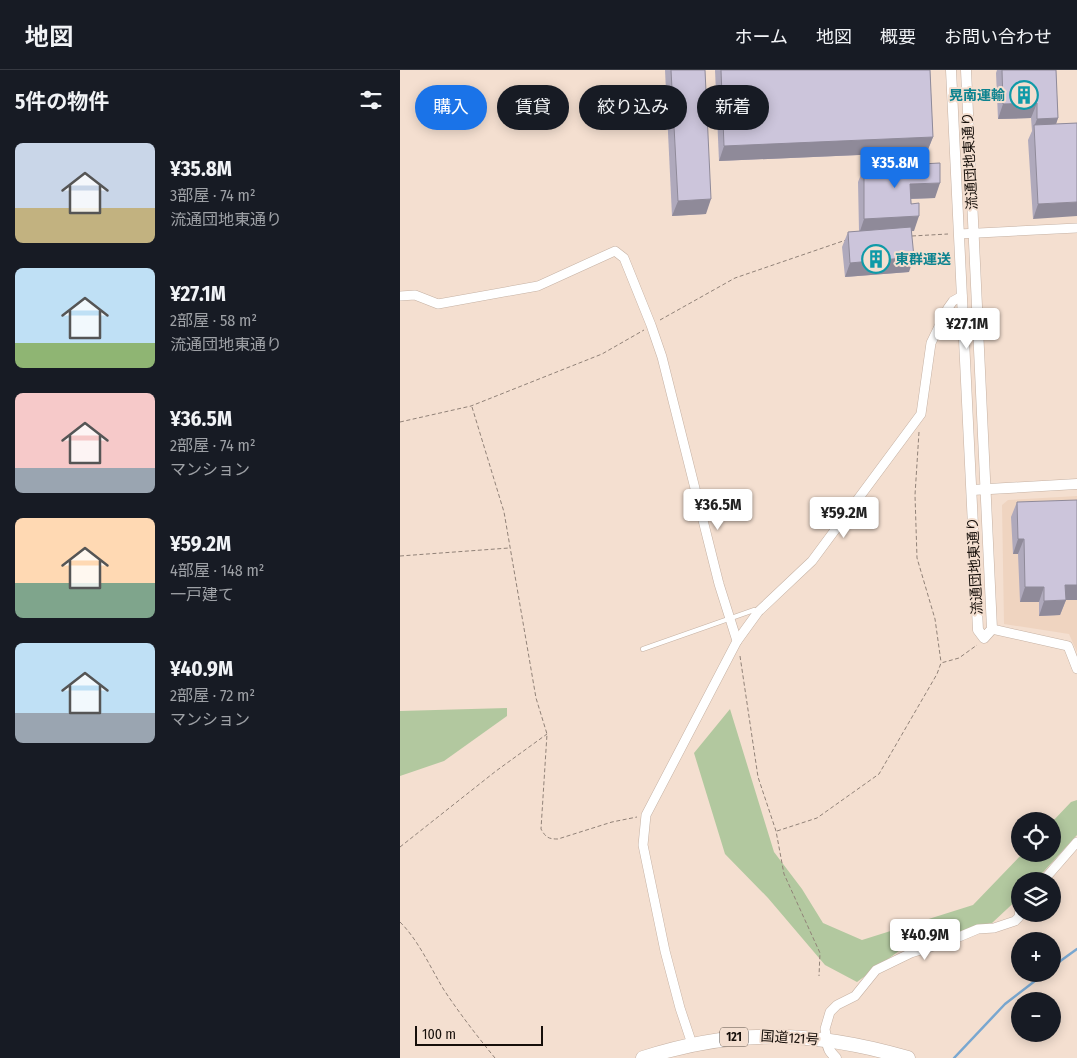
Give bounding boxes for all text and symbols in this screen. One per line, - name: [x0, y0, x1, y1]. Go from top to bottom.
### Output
- text: 地図: [25, 23, 73, 51]
- text: ホーム: [735, 26, 788, 48]
- text: 地図: [816, 26, 852, 48]
- text: 概要: [880, 26, 916, 48]
- text: お問い合わせ: [944, 26, 1052, 48]
- building icon: 晃南運輸: [1009, 80, 1039, 110]
- chip: 購入: [415, 85, 487, 130]
- chip: 賃貸: [497, 85, 569, 130]
- chip: 絞り込み: [579, 85, 687, 130]
- chip: 新着: [697, 85, 769, 130]
- icon: filters: [357, 86, 385, 114]
- place label: 晃南運輸: [949, 87, 1005, 104]
- text: 5件の物件: [15, 89, 109, 115]
- street label: 流通団地東通り: [959, 112, 981, 210]
- pin: ¥35.8M: [854, 146, 936, 189]
- text: ¥35.8M: [871, 153, 919, 172]
- text: ¥35.8M: [170, 156, 232, 182]
- icon: home: [55, 163, 115, 223]
- text: 3部屋 · 74 m²: [170, 186, 256, 205]
- text: 流通団地東通り: [170, 210, 282, 229]
- building icon: 東群運送: [861, 244, 891, 274]
- place label: 東群運送: [895, 251, 951, 268]
- text: ¥27.1M: [170, 281, 226, 307]
- icon: home: [55, 288, 115, 348]
- pin: ¥27.1M: [926, 308, 1008, 350]
- text: 2部屋 · 58 m²: [170, 311, 257, 330]
- text: ¥27.1M: [946, 314, 988, 333]
- text: 流通団地東通り: [170, 335, 282, 354]
- text: ¥36.5M: [170, 406, 232, 432]
- icon: home: [55, 413, 115, 473]
- text: 2部屋 · 74 m²: [170, 436, 255, 455]
- text: マンション: [170, 460, 250, 479]
- pin: ¥36.5M: [677, 488, 759, 531]
- text: ¥36.5M: [694, 495, 742, 514]
- pin: ¥59.2M: [803, 496, 885, 539]
- text: ¥59.2M: [821, 503, 867, 522]
- street label: 流通団地東通り: [964, 517, 986, 615]
- text: ¥59.2M: [170, 531, 231, 557]
- icon: home: [55, 538, 115, 598]
- text: 4部屋 · 148 m²: [170, 561, 264, 580]
- text: 一戸建て: [170, 585, 234, 604]
- text: ¥40.9M: [170, 656, 233, 682]
- icon: home: [55, 663, 115, 723]
- text: 2部屋 · 72 m²: [170, 686, 255, 705]
- text: マンション: [170, 710, 250, 729]
- map controls: [1011, 812, 1061, 1042]
- button: locate: [1011, 812, 1061, 862]
- button: layers: [1011, 872, 1061, 922]
- pin: ¥40.9M: [884, 918, 966, 961]
- text: ¥40.9M: [901, 925, 949, 944]
- button: +: [1011, 932, 1061, 982]
- button: −: [1011, 992, 1061, 1042]
- scale bar: [415, 1023, 542, 1046]
- text: 100 m: [422, 1026, 456, 1043]
- street label: 国道121号: [760, 1027, 820, 1049]
- road number: 121: [720, 1028, 748, 1046]

